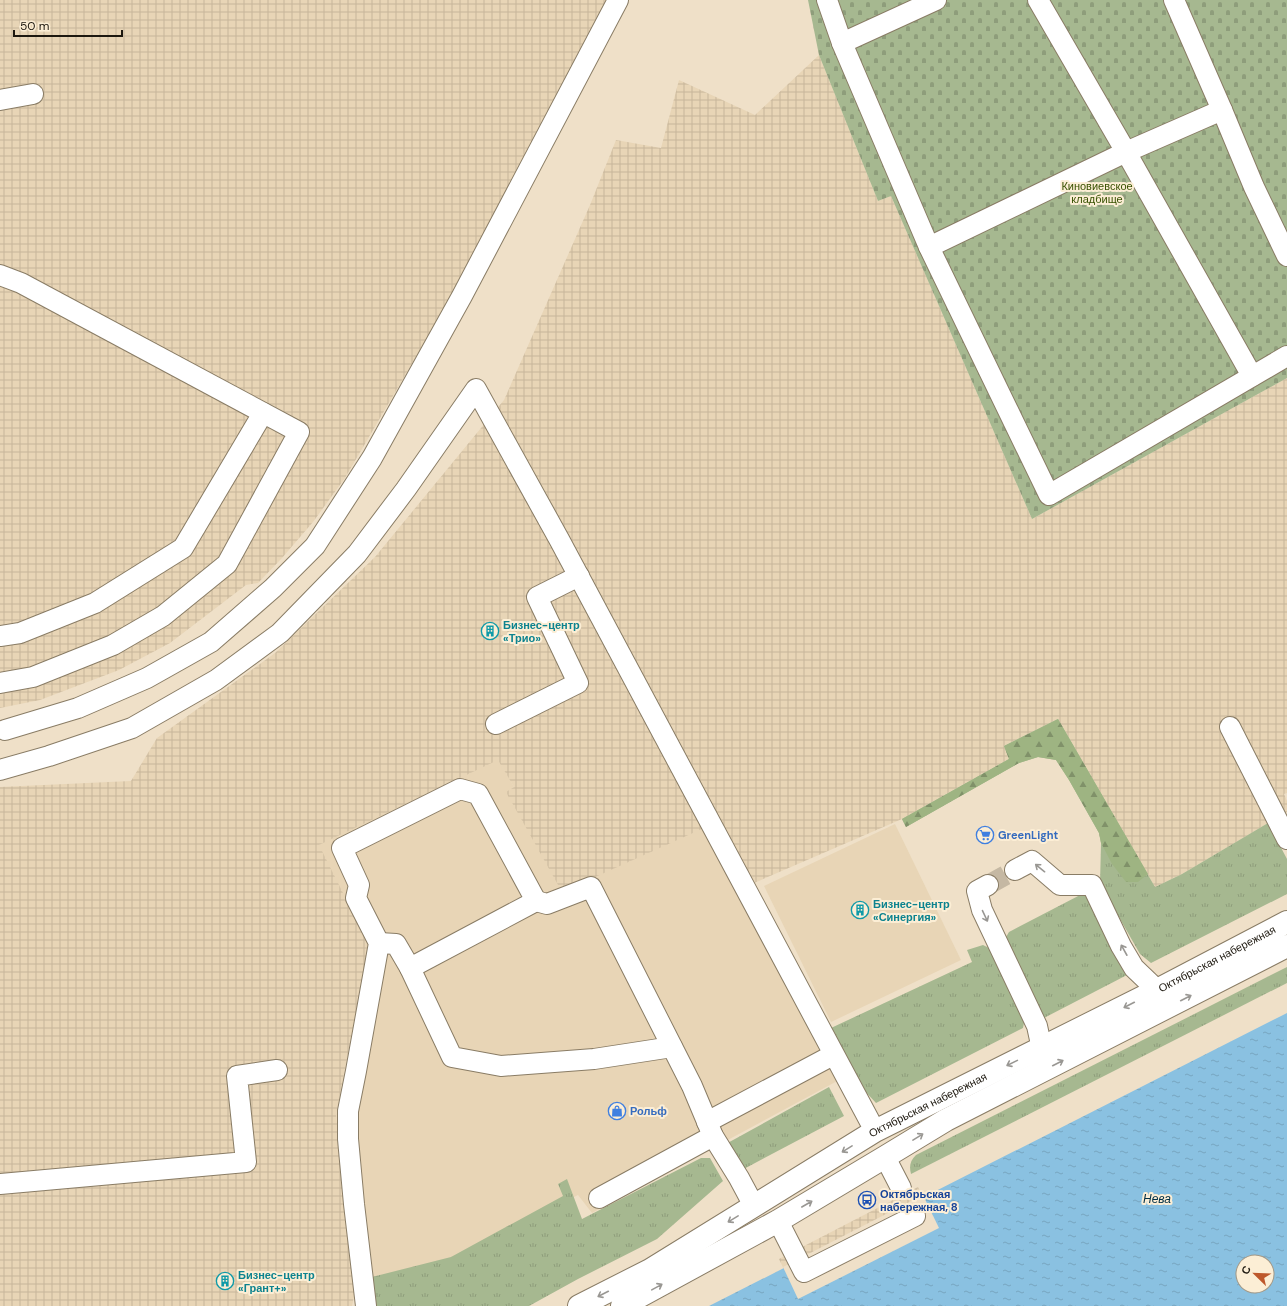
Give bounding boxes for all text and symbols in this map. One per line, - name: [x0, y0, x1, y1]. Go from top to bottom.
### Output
- scale bar: [14, 12, 122, 38]
- text: 50 m: [20, 18, 49, 34]
- park label: Киновиевское кладбище: [1061, 179, 1133, 206]
- place label: Бизнес-центр «Трио»: [503, 618, 580, 645]
- building icon: Бизнес-центр «Трио»: [480, 621, 500, 641]
- supermarket icon: GreenLight: [975, 825, 995, 845]
- place label: GreenLight: [998, 828, 1059, 842]
- one-way arrow: [1034, 863, 1045, 872]
- place label: Бизнес-центр «Синергия»: [873, 897, 950, 924]
- building icon: Бизнес-центр «Синергия»: [850, 900, 870, 920]
- one-way arrow: [982, 910, 989, 922]
- street label: Октябрьская набережная: [1156, 922, 1278, 995]
- one-way arrow: [1119, 944, 1127, 956]
- one-way arrow: [1180, 994, 1192, 1001]
- one-way arrow: [1123, 1002, 1135, 1009]
- one-way arrow: [1052, 1059, 1064, 1066]
- one-way arrow: [1007, 1060, 1019, 1068]
- street label: Октябрьская набережная: [866, 1069, 989, 1140]
- shop icon: Рольф: [607, 1101, 627, 1121]
- place label: Рольф: [630, 1104, 667, 1118]
- one-way arrow: [912, 1133, 923, 1141]
- one-way arrow: [841, 1145, 853, 1153]
- place label: Октябрьская набережная, 8: [880, 1187, 958, 1214]
- bus stop icon: Октябрьская набережная, 8: [857, 1190, 877, 1210]
- water label: Нева: [1143, 1191, 1171, 1207]
- one-way arrow: [801, 1199, 813, 1207]
- one-way arrow: [727, 1216, 739, 1224]
- north arrow: [1235, 1254, 1275, 1294]
- text: С: [1238, 1264, 1254, 1276]
- place label: Бизнес-центр «Грант+»: [238, 1268, 315, 1295]
- building icon: Бизнес-центр «Грант+»: [215, 1271, 235, 1291]
- one-way arrow: [650, 1283, 662, 1291]
- one-way arrow: [597, 1291, 609, 1298]

